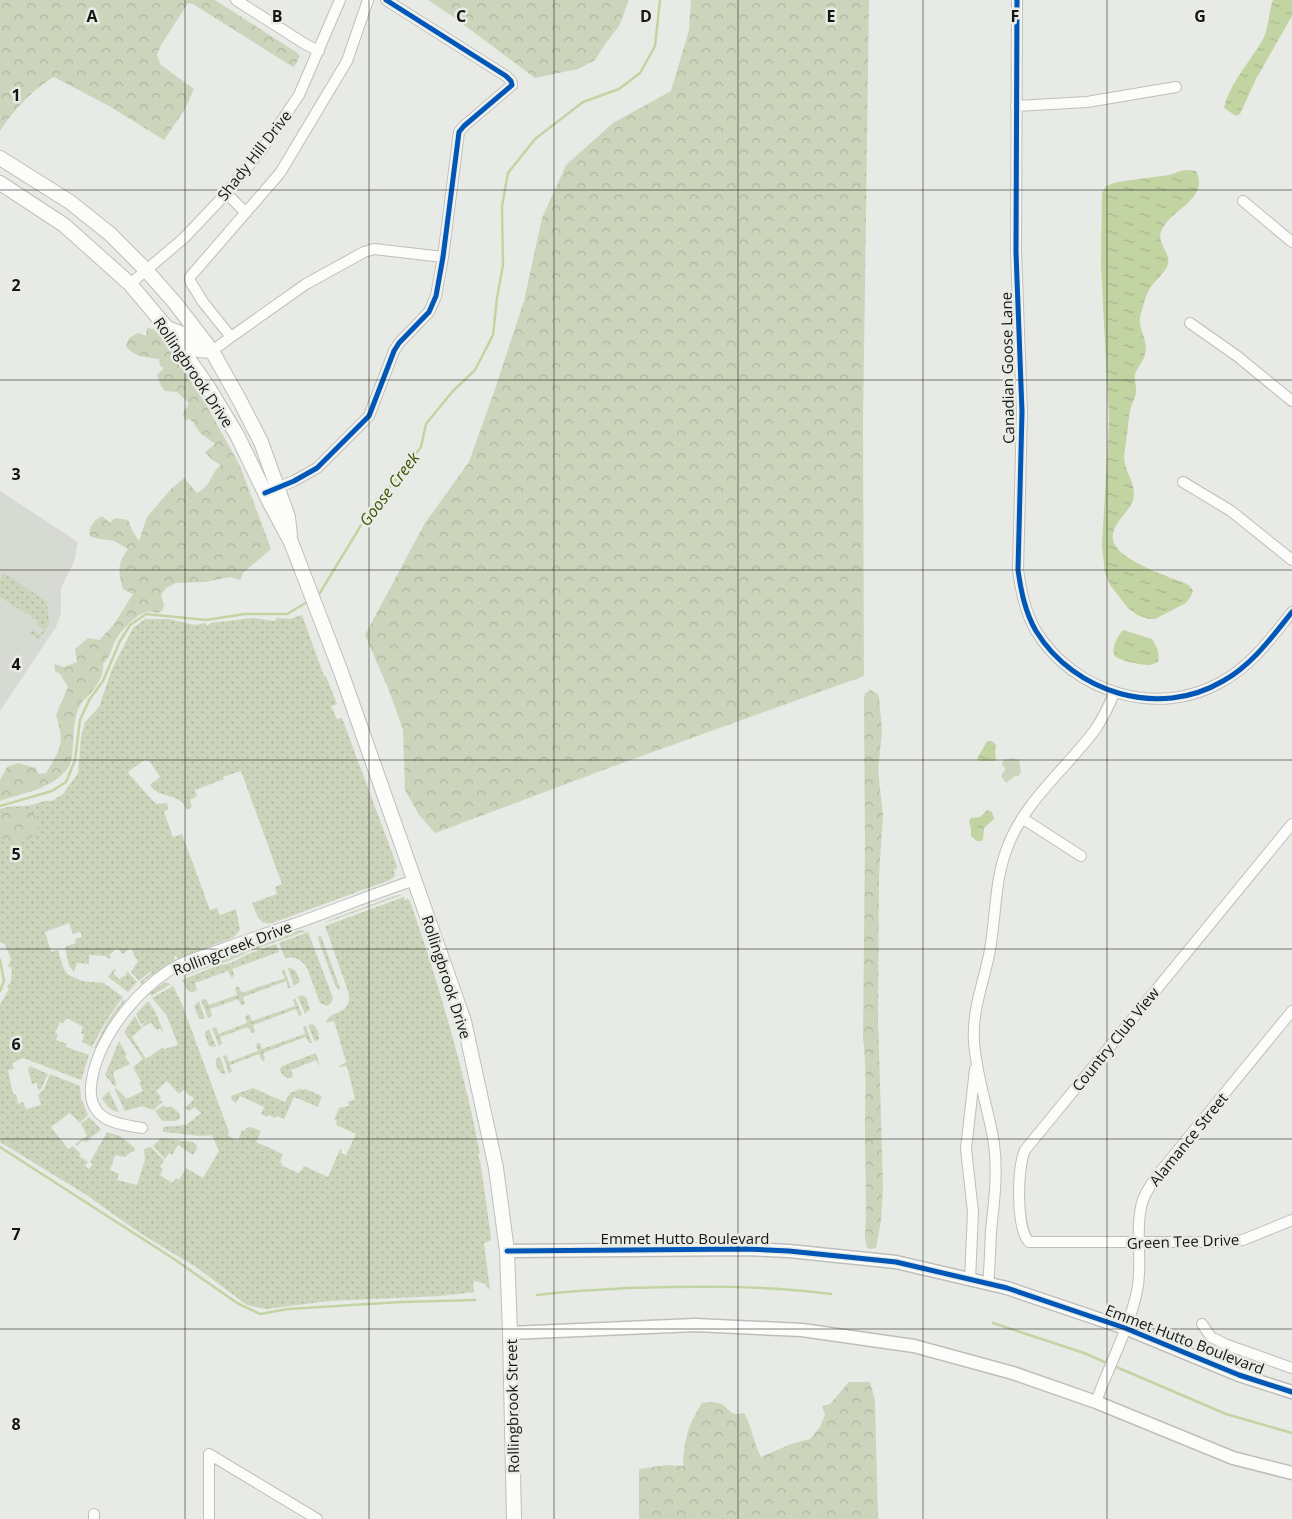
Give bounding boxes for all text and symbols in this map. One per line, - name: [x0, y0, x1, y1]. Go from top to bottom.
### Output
- text: A: [86, 5, 98, 27]
- text: B: [272, 5, 282, 27]
- text: C: [456, 5, 466, 27]
- text: D: [640, 5, 652, 27]
- text: E: [827, 5, 836, 27]
- text: F: [1011, 5, 1019, 27]
- text: G: [1194, 5, 1206, 27]
- text: 1: [11, 84, 21, 106]
- street label: Shady Hill Drive: [212, 106, 296, 204]
- text: 2: [11, 274, 21, 296]
- street label: Canadian Goose Lane: [996, 292, 1018, 444]
- street label: Rollingbrook Drive: [150, 313, 238, 431]
- water label: Goose Creek: [354, 447, 425, 531]
- text: 3: [11, 463, 21, 485]
- text: 4: [11, 653, 21, 675]
- text: 5: [11, 843, 21, 865]
- street label: Rollingbrook Drive: [418, 913, 476, 1041]
- street label: Rollingcreek Drive: [170, 916, 294, 980]
- street label: Country Club View: [1067, 983, 1163, 1095]
- text: 6: [11, 1033, 21, 1055]
- street label: Alamance Street: [1144, 1088, 1232, 1190]
- text: 7: [11, 1223, 21, 1245]
- street label: Emmet Hutto Boulevard: [601, 1228, 769, 1248]
- street label: Green Tee Drive: [1126, 1229, 1240, 1253]
- street label: Emmet Hutto Boulevard: [1103, 1299, 1267, 1379]
- street label: Rollingbrook Street: [501, 1339, 523, 1473]
- text: 8: [11, 1413, 21, 1435]

